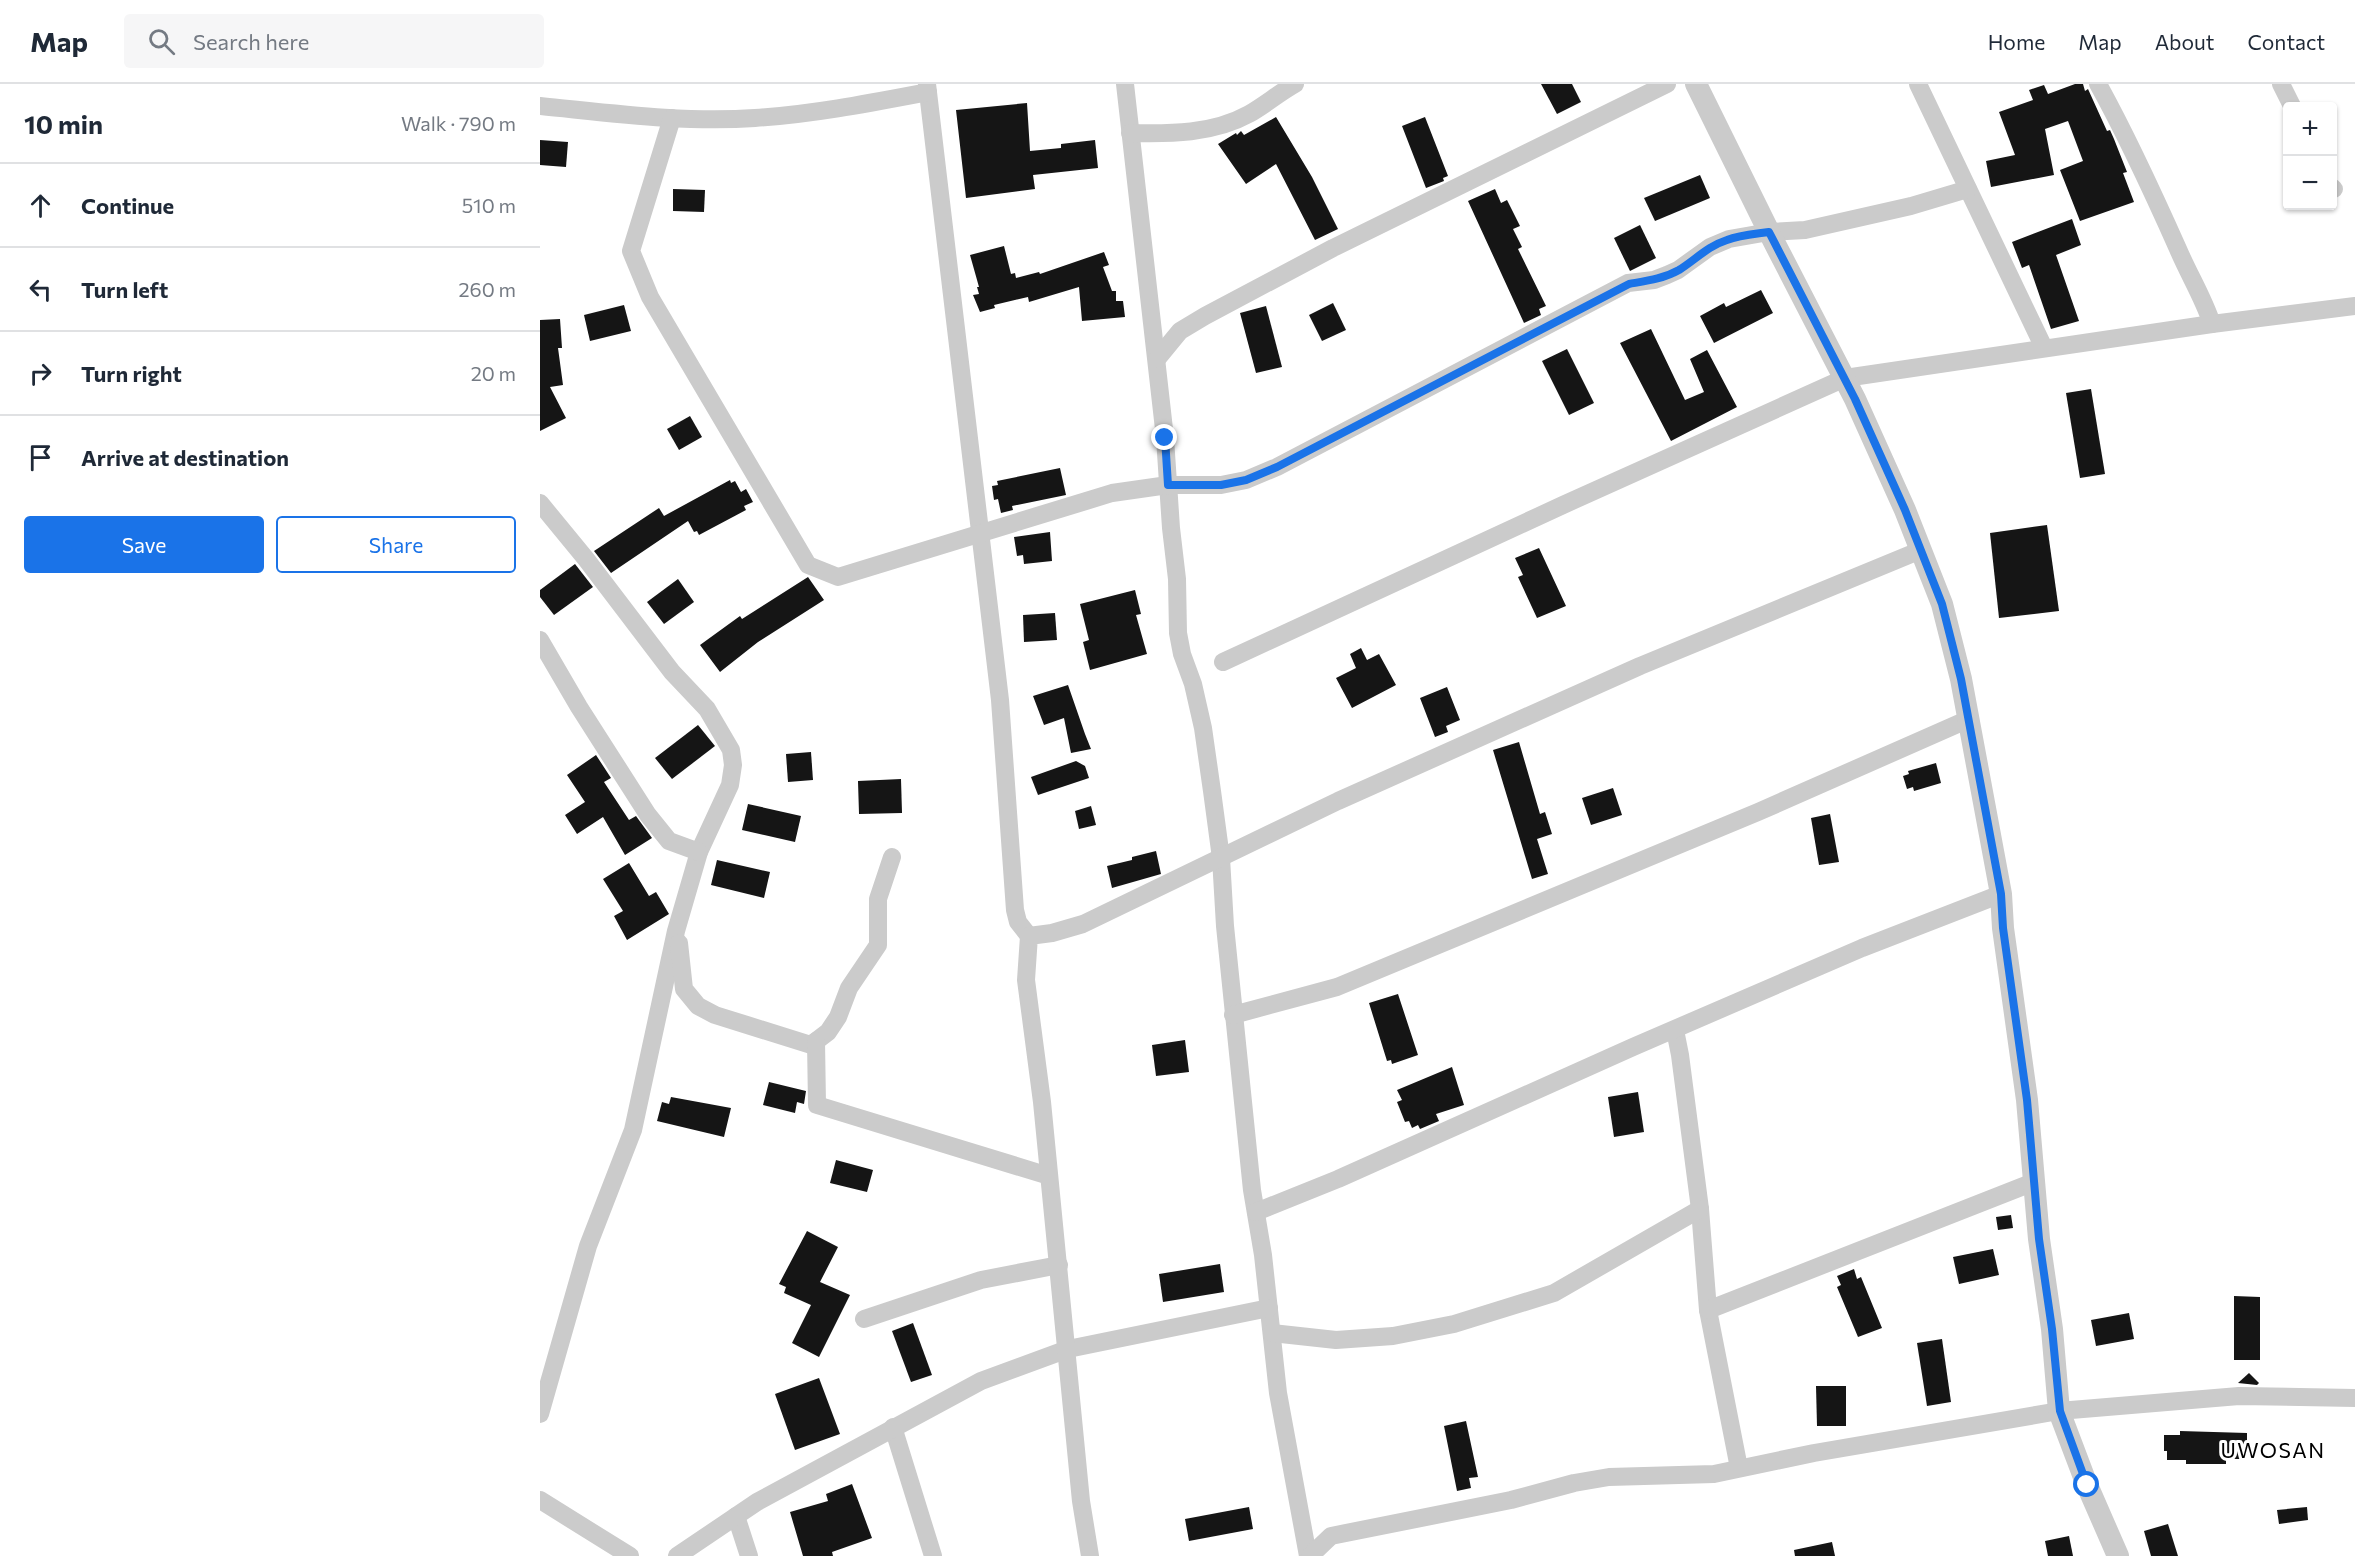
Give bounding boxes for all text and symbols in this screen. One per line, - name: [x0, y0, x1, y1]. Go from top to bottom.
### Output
- search box: [124, 14, 544, 68]
- text: Map: [30, 24, 88, 58]
- icon: search: [145, 25, 178, 58]
- text: Search here: [193, 28, 309, 55]
- text: Home: [1988, 29, 2045, 54]
- text: Map: [2078, 29, 2122, 54]
- text: About: [2155, 29, 2214, 54]
- text: Contact: [2247, 29, 2325, 54]
- map controls: [2283, 102, 2337, 210]
- button: +: [2283, 102, 2337, 156]
- text: 10 min: [24, 108, 103, 139]
- text: Walk · 790 m: [401, 111, 516, 135]
- button: −: [2283, 156, 2337, 210]
- icon: ahead: [24, 189, 57, 222]
- text: Continue: [81, 192, 174, 219]
- text: 510 m: [462, 193, 516, 217]
- icon: left: [24, 273, 57, 306]
- text: Turn left: [81, 276, 168, 303]
- text: 260 m: [458, 277, 516, 301]
- icon: right: [24, 357, 57, 390]
- text: Turn right: [81, 360, 182, 387]
- text: 20 m: [471, 361, 516, 385]
- route end: [1151, 424, 1177, 450]
- icon: arrive: [24, 441, 57, 474]
- text: Arrive at destination: [81, 444, 289, 471]
- button: Save: [24, 516, 264, 573]
- button: Share: [276, 516, 516, 573]
- district label: UWOSAN: [2220, 1437, 2326, 1462]
- route start: [2073, 1471, 2099, 1497]

